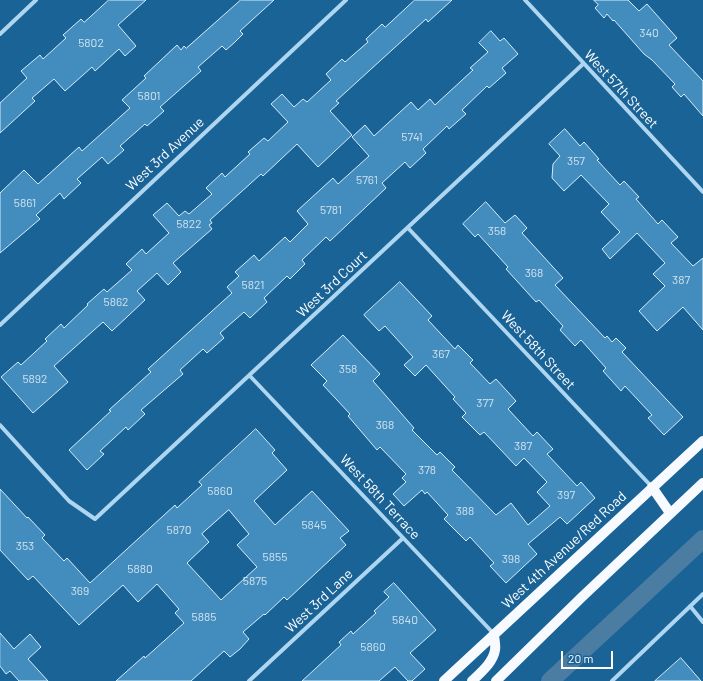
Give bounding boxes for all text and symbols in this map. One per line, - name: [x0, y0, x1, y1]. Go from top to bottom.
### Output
- house number: 340: [639, 26, 659, 40]
- house number: 5802: [78, 36, 104, 50]
- street label: West 57th Street: [580, 46, 662, 132]
- house number: 5801: [137, 89, 161, 103]
- street label: West 3rd Avenue: [122, 114, 208, 194]
- house number: 5741: [401, 130, 423, 144]
- house number: 357: [567, 154, 585, 168]
- house number: 5761: [356, 173, 378, 187]
- house number: 5861: [14, 196, 36, 210]
- house number: 5781: [320, 203, 342, 217]
- house number: 5822: [176, 217, 202, 231]
- house number: 358: [488, 224, 506, 238]
- street label: West 3rd Court: [293, 247, 371, 321]
- house number: 368: [525, 266, 543, 280]
- house number: 387: [672, 273, 690, 287]
- house number: 5821: [242, 278, 264, 292]
- house number: 5862: [103, 295, 129, 309]
- street label: West 58th Street: [497, 307, 579, 393]
- house number: 367: [432, 347, 450, 361]
- house number: 358: [339, 362, 357, 376]
- house number: 5892: [22, 372, 48, 386]
- house number: 377: [476, 396, 494, 410]
- house number: 368: [376, 418, 394, 432]
- house number: 387: [514, 439, 532, 453]
- street label: West 58th Terrace: [336, 451, 424, 543]
- house number: 378: [418, 463, 436, 477]
- house number: 5860: [207, 484, 233, 498]
- street label: West 4th Avenue/Red Road: [498, 488, 630, 612]
- house number: 397: [557, 488, 575, 502]
- house number: 388: [456, 504, 474, 518]
- house number: 5845: [301, 518, 327, 532]
- house number: 5870: [167, 523, 191, 537]
- house number: 353: [16, 539, 34, 553]
- house number: 5855: [263, 550, 287, 564]
- house number: 398: [502, 552, 520, 566]
- house number: 5880: [127, 562, 153, 576]
- street label: West 3rd Lane: [282, 565, 356, 637]
- house number: 5875: [243, 574, 267, 588]
- house number: 369: [71, 584, 89, 598]
- house number: 5885: [192, 610, 216, 624]
- house number: 5840: [392, 613, 418, 627]
- house number: 5860: [360, 640, 386, 654]
- scale bar: [563, 643, 615, 669]
- text: 20 m: [568, 651, 594, 665]

